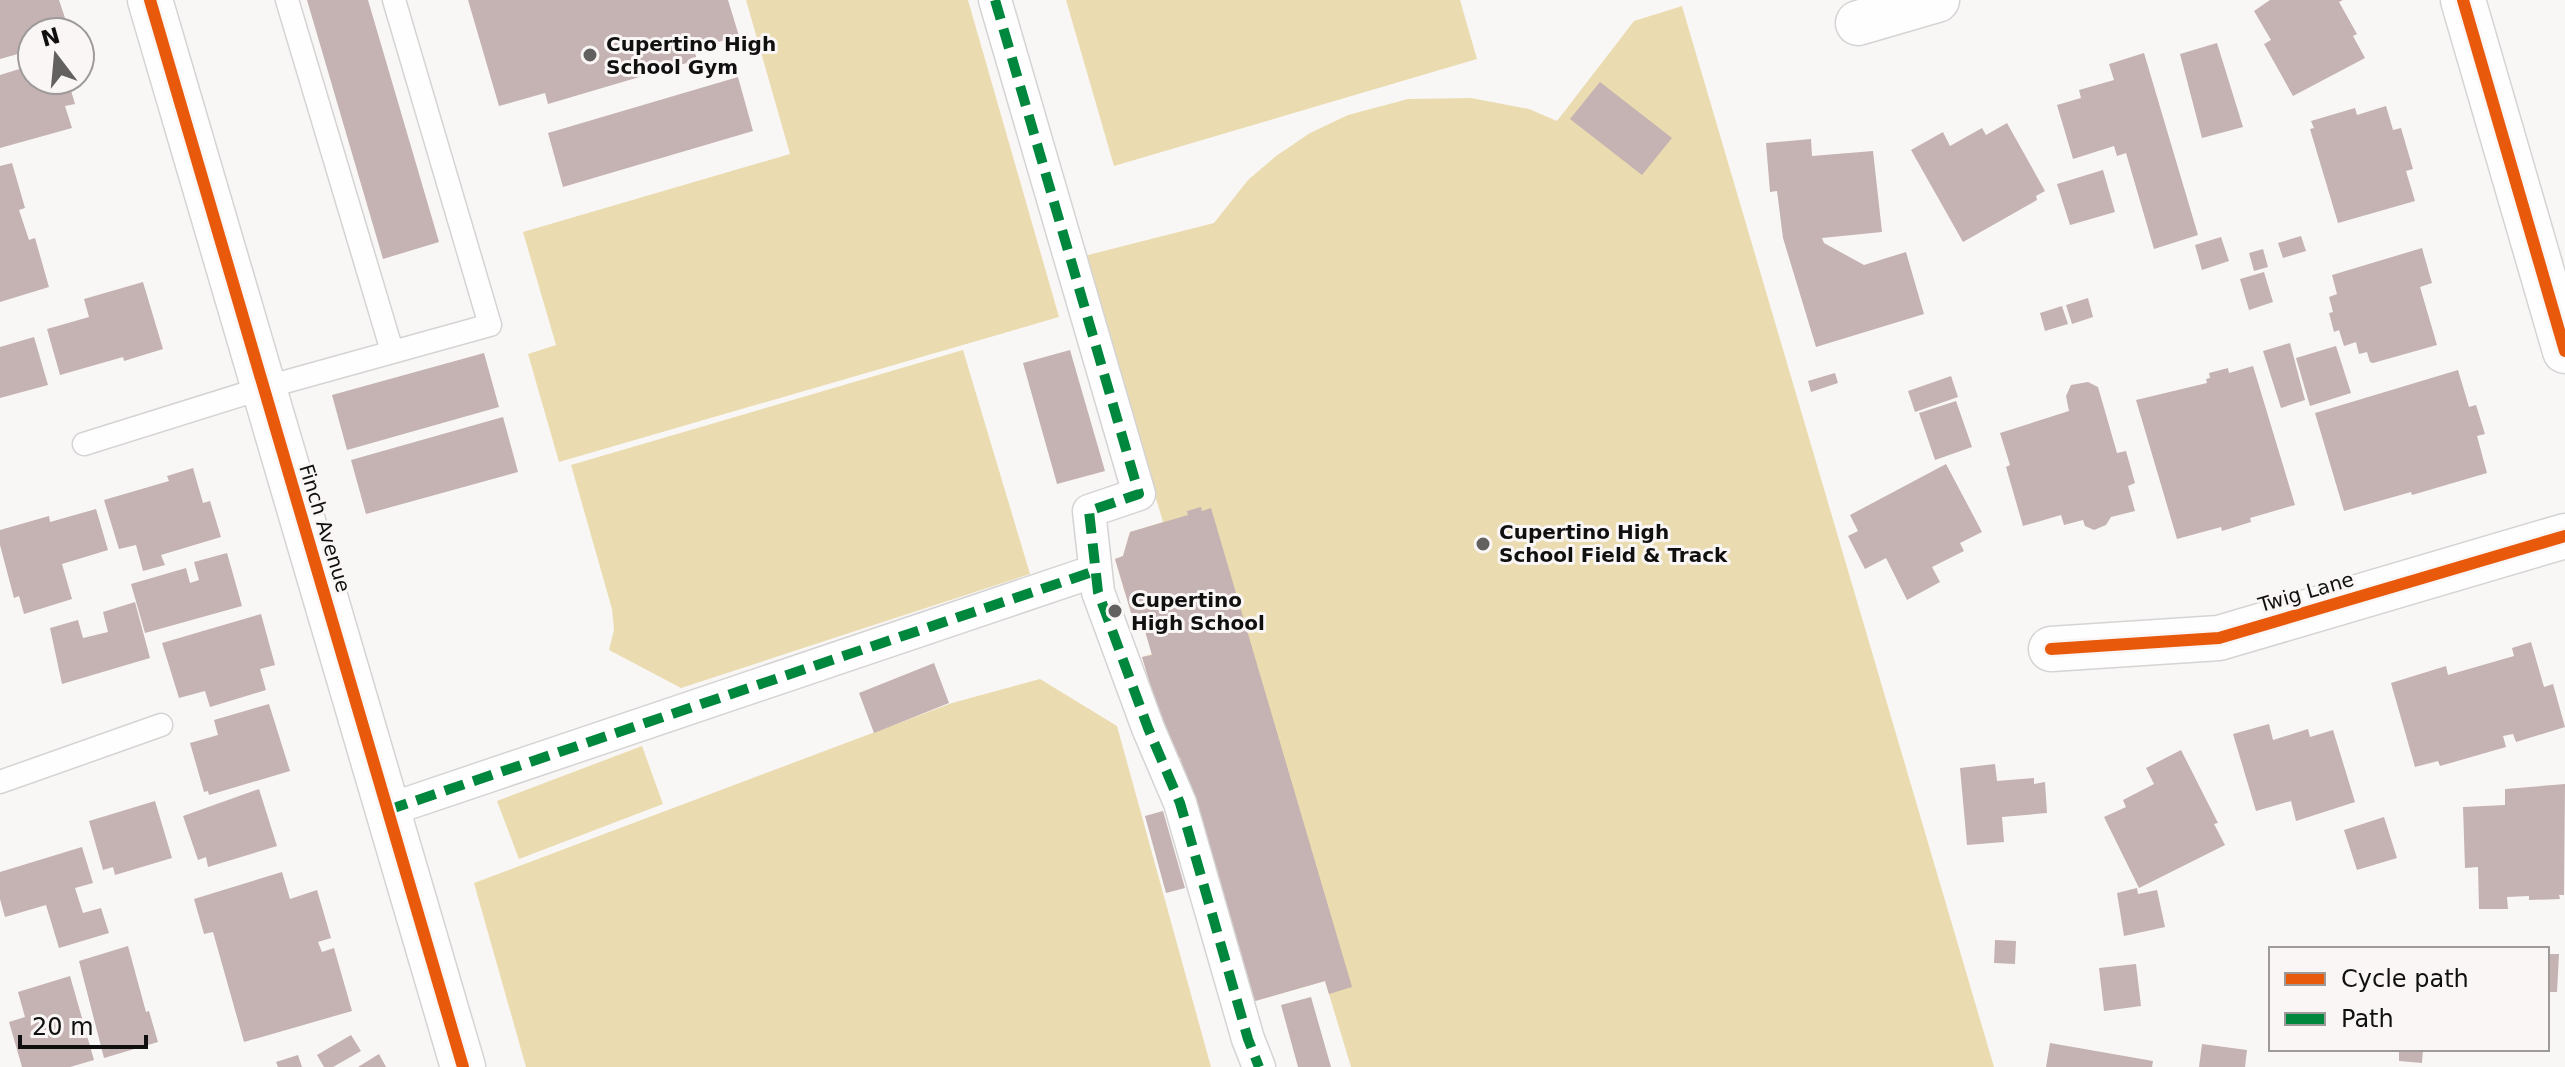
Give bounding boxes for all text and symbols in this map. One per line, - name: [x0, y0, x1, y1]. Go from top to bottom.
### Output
- north arrow: [16, 16, 96, 96]
- text: N: [38, 23, 63, 52]
- place label: Cupertino High School Gym: [606, 32, 776, 79]
- marker: Cupertino High School Gym: [581, 46, 599, 64]
- street label: Finch Avenue: [294, 461, 356, 595]
- place label: Cupertino High School Field & Track: [1499, 520, 1728, 567]
- marker: Cupertino High School Field & Track: [1474, 535, 1492, 553]
- street label: Twig Lane: [2255, 567, 2357, 617]
- place label: Cupertino High School: [1131, 588, 1265, 635]
- marker: Cupertino High School: [1106, 602, 1124, 620]
- legend: [2269, 947, 2549, 1051]
- text: Cycle path: [2341, 965, 2469, 993]
- scale bar: [20, 999, 146, 1049]
- text: Path: [2341, 1005, 2394, 1033]
- text: 20 m: [32, 1013, 94, 1041]

